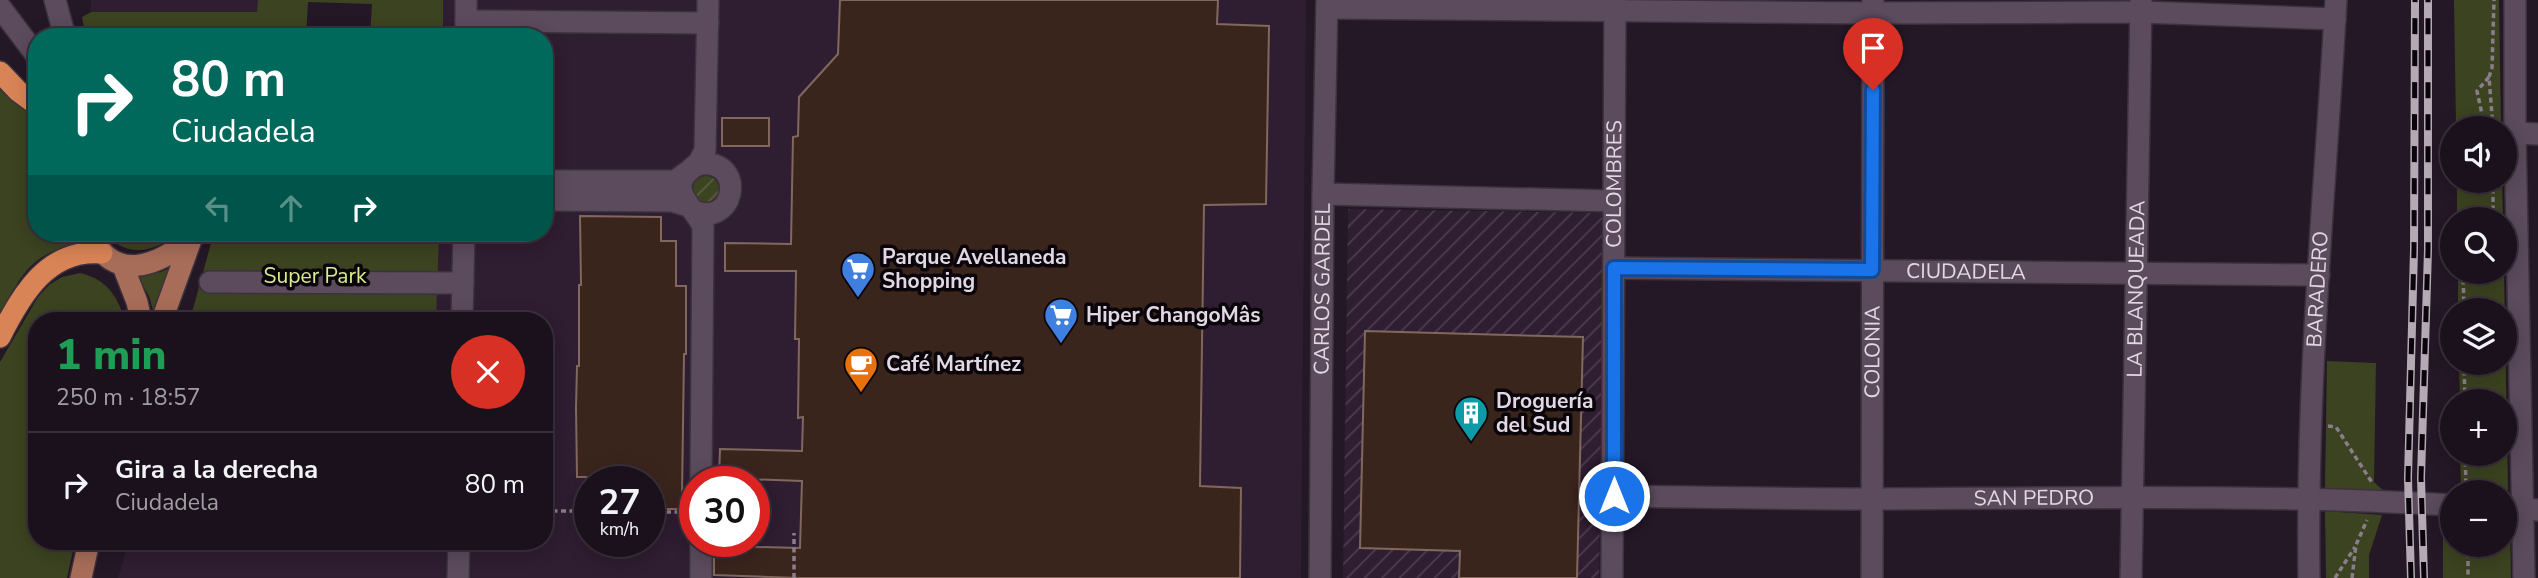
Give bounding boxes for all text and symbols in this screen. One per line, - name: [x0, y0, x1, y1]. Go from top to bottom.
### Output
- pin: [1843, 18, 1903, 90]
- icon: arrive: [1854, 29, 1892, 67]
- text: 80 m: [171, 46, 286, 113]
- icon: right: [56, 56, 147, 147]
- text: Ciudadela: [171, 110, 316, 153]
- map controls: [2440, 116, 2517, 557]
- button: sound: [2440, 116, 2517, 193]
- street label: COLOMBRES: [1600, 120, 1628, 248]
- icon: left: [199, 189, 237, 227]
- icon: ahead: [272, 189, 310, 227]
- icon: right: [345, 189, 383, 227]
- street label: LA BLANQUEADA: [2120, 200, 2152, 378]
- street label: CARLOS GARDEL: [1308, 202, 1337, 375]
- button: search: [2440, 207, 2517, 284]
- street label: BARADERO: [2300, 230, 2335, 348]
- place label: Parque Avellaneda Shopping: [882, 243, 1066, 295]
- supermarket icon: Parque Avellaneda Shopping: [839, 250, 877, 299]
- street label: CIUDADELA: [1906, 257, 2026, 286]
- park label: Super Park: [264, 262, 367, 290]
- supermarket icon: Hiper ChangoMâs: [1042, 296, 1080, 345]
- button: layers: [2440, 298, 2517, 375]
- place label: Hiper ChangoMâs: [1086, 301, 1261, 329]
- street label: COLONIA: [1858, 306, 1886, 398]
- text: 1 min: [56, 327, 166, 384]
- button: close: [451, 335, 525, 409]
- cafe icon: Café Martínez: [842, 345, 880, 394]
- place label: Café Martínez: [886, 350, 1021, 378]
- text: 250 m · 18:57: [56, 382, 201, 413]
- place label: Droguería del Sud: [1496, 387, 1593, 439]
- button: +: [2440, 389, 2517, 466]
- building icon: Droguería del Sud: [1452, 394, 1490, 443]
- text: Gira a la derecha: [115, 452, 318, 487]
- position arrow: [1577, 459, 1651, 533]
- icon: right: [56, 466, 94, 504]
- speed limit sign: 30: [679, 466, 770, 557]
- text: 80 m: [465, 467, 525, 502]
- text: 27: [598, 479, 641, 526]
- button: −: [2440, 480, 2517, 557]
- street label: SAN PEDRO: [1974, 484, 2094, 512]
- text: Ciudadela: [115, 487, 219, 518]
- text: km/h: [600, 517, 639, 541]

